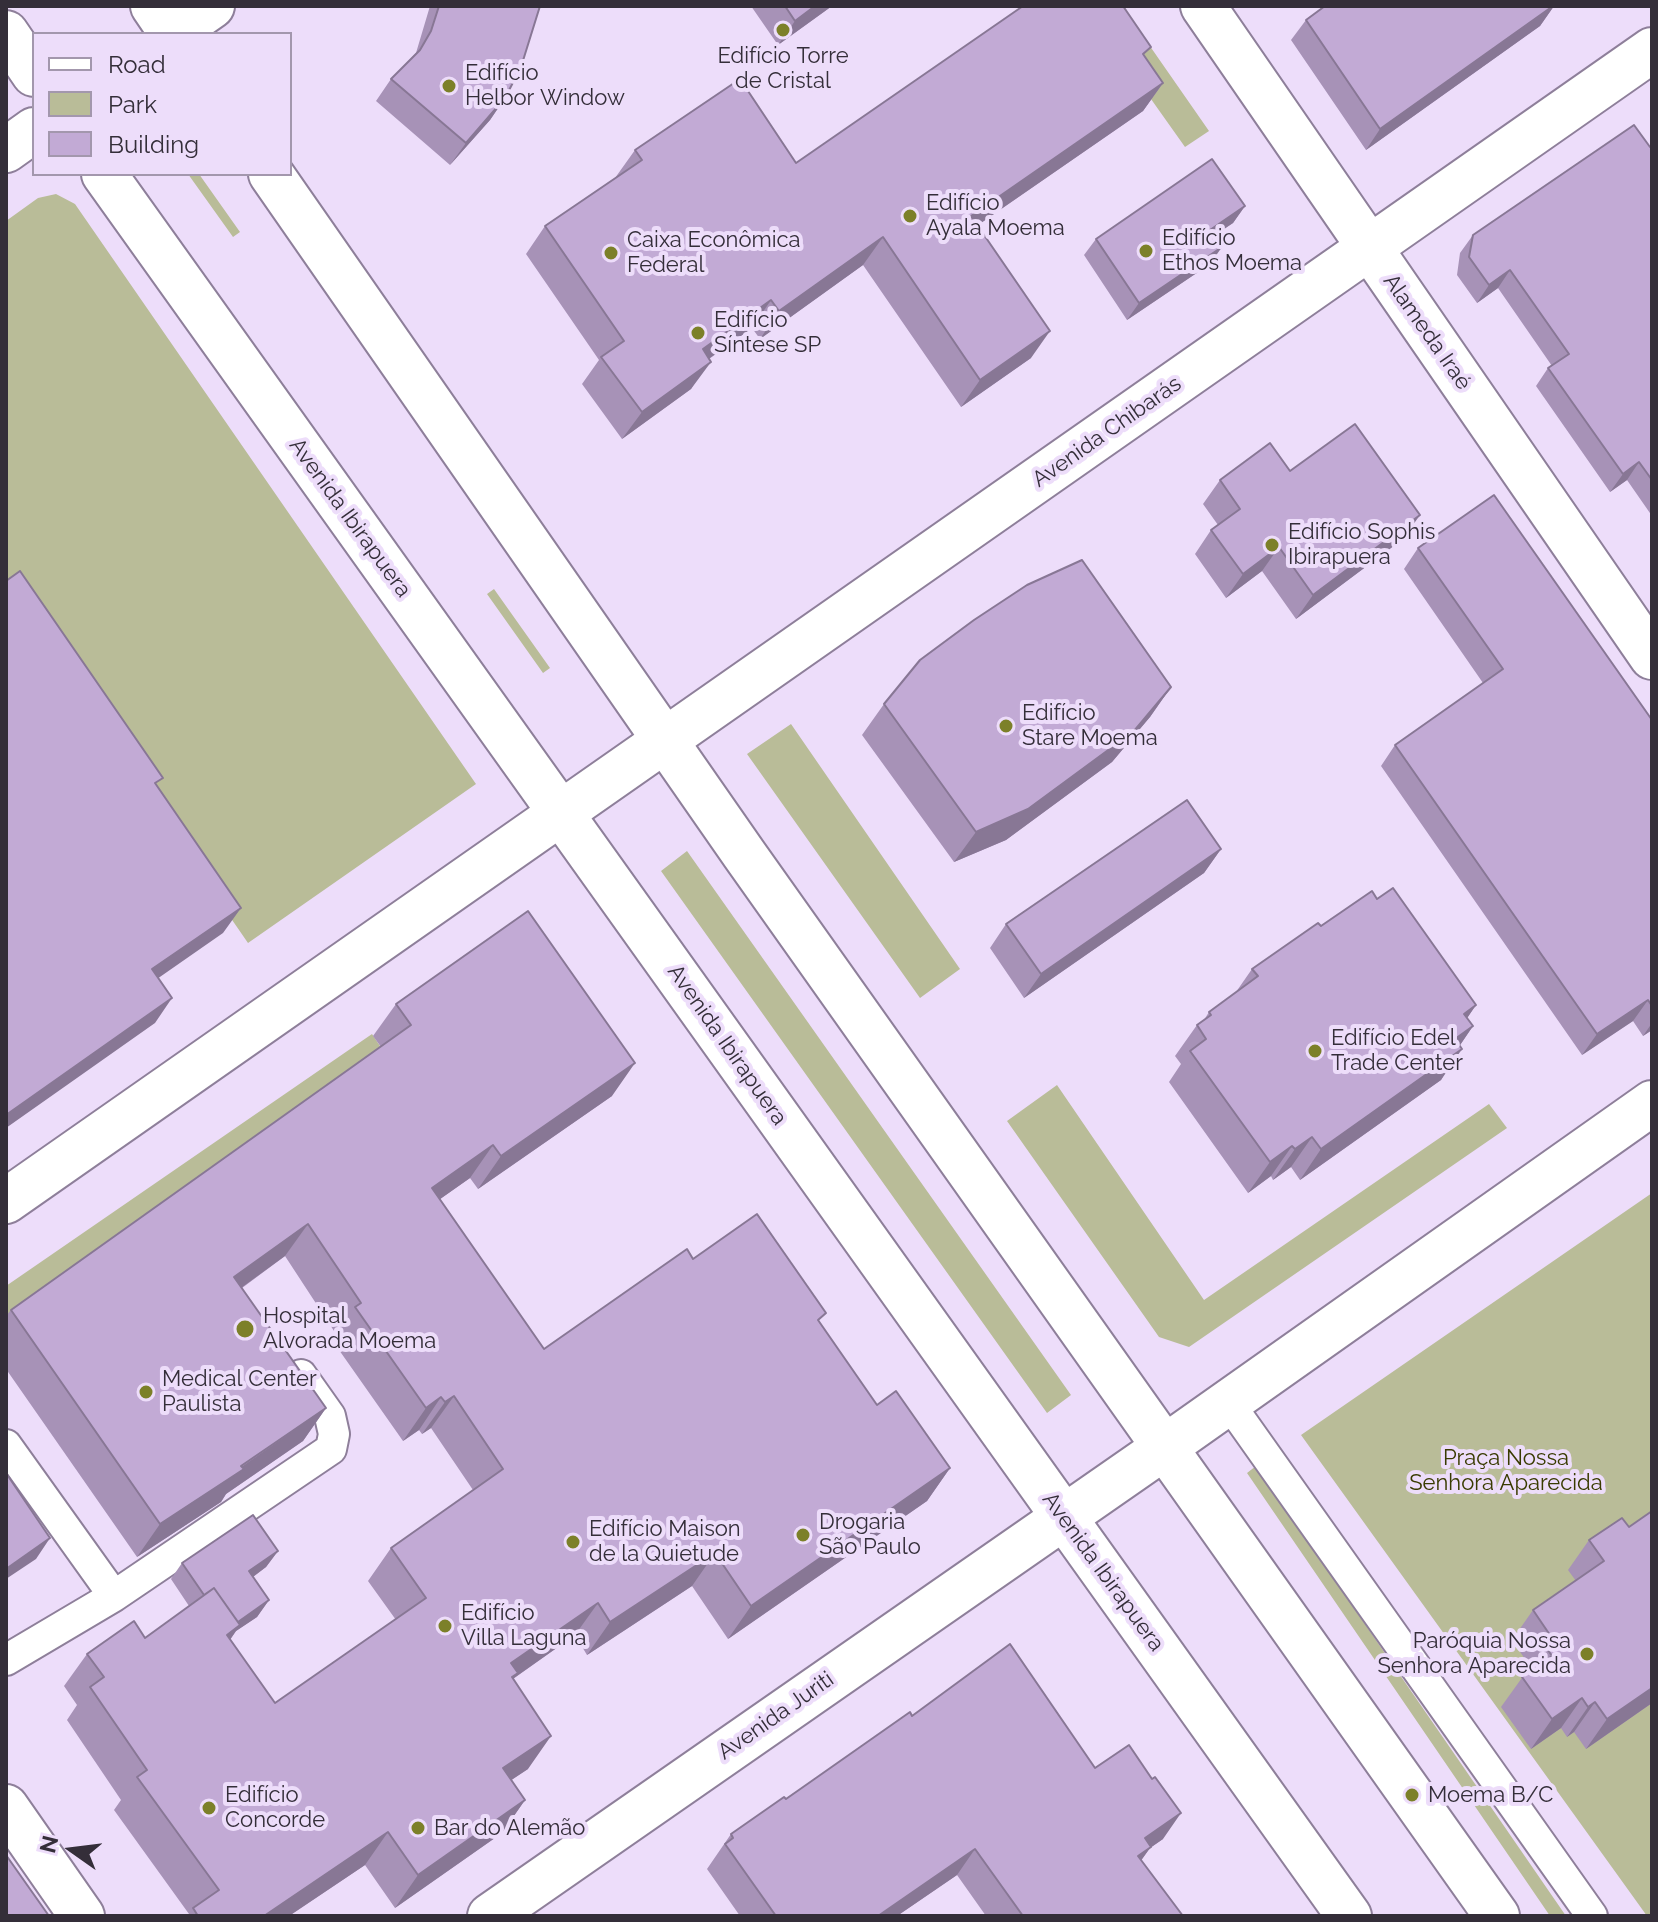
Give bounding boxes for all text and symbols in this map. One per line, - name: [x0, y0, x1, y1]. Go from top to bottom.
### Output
- marker: Edifício Torre de Cristal: [774, 21, 792, 39]
- legend: [32, 32, 292, 176]
- place label: Edifício Torre de Cristal: [717, 43, 849, 94]
- text: Road: [108, 50, 166, 79]
- place label: Edifício Helbor Window: [465, 60, 625, 112]
- marker: Edifício Helbor Window: [440, 77, 458, 95]
- text: Park: [108, 90, 157, 119]
- text: Building: [108, 130, 199, 159]
- place label: Edifício Ayala Moema: [926, 190, 1065, 242]
- marker: Edifício Ayala Moema: [901, 207, 919, 225]
- place label: Edifício Ethos Moema: [1162, 225, 1302, 276]
- place label: Caixa Econômica Federal: [627, 227, 801, 278]
- marker: Edifício Ethos Moema: [1137, 242, 1155, 260]
- marker: Caixa Econômica Federal: [602, 244, 620, 262]
- street label: Alameda Iraé: [1377, 269, 1477, 395]
- place label: Edifício Síntese SP: [714, 307, 821, 358]
- marker: Edifício Síntese SP: [689, 324, 707, 342]
- street label: Avenida Chibarás: [1027, 371, 1187, 493]
- street label: Avenida Ibirapuera: [283, 433, 417, 603]
- place label: Edifício Sophis Ibirapuera: [1288, 519, 1435, 570]
- marker: Edifício Sophis Ibirapuera: [1263, 536, 1281, 554]
- place label: Edifício Stare Moema: [1022, 700, 1158, 752]
- marker: Edifício Stare Moema: [997, 717, 1015, 735]
- street label: Avenida Ibirapuera: [662, 960, 792, 1130]
- place label: Edifício Edel Trade Center: [1331, 1025, 1463, 1076]
- marker: Edifício Edel Trade Center: [1306, 1042, 1324, 1060]
- place label: Hospital Alvorada Moema: [263, 1303, 436, 1354]
- marker: Hospital Alvorada Moema: [234, 1318, 256, 1340]
- place label: Medical Center Paulista: [162, 1366, 317, 1418]
- marker: Medical Center Paulista: [137, 1383, 155, 1401]
- park label: Praça Nossa Senhora Aparecida: [1409, 1445, 1603, 1496]
- street label: Avenida Ibirapuera: [1036, 1487, 1170, 1657]
- place label: Drogaria São Paulo: [819, 1509, 921, 1560]
- place label: Edifício Maison de la Quietude: [589, 1516, 741, 1568]
- marker: Drogaria São Paulo: [794, 1526, 812, 1544]
- marker: Edifício Maison de la Quietude: [564, 1533, 582, 1551]
- place label: Edifício Villa Laguna: [461, 1600, 587, 1652]
- marker: Edifício Villa Laguna: [436, 1617, 454, 1635]
- place label: Paróquia Nossa Senhora Aparecida: [1377, 1628, 1571, 1680]
- marker: Paróquia Nossa Senhora Aparecida: [1578, 1645, 1596, 1663]
- street label: Avenida Juriti: [713, 1666, 839, 1766]
- place label: Edifício Concorde: [225, 1782, 325, 1834]
- place label: Moema B/C: [1428, 1782, 1553, 1808]
- marker: Moema B/C: [1403, 1786, 1421, 1804]
- marker: Edifício Concorde: [200, 1799, 218, 1817]
- north arrow: [32, 1810, 112, 1890]
- place label: Bar do Alemão: [434, 1815, 585, 1841]
- marker: Bar do Alemão: [409, 1819, 427, 1837]
- text: N: [34, 1833, 63, 1855]

